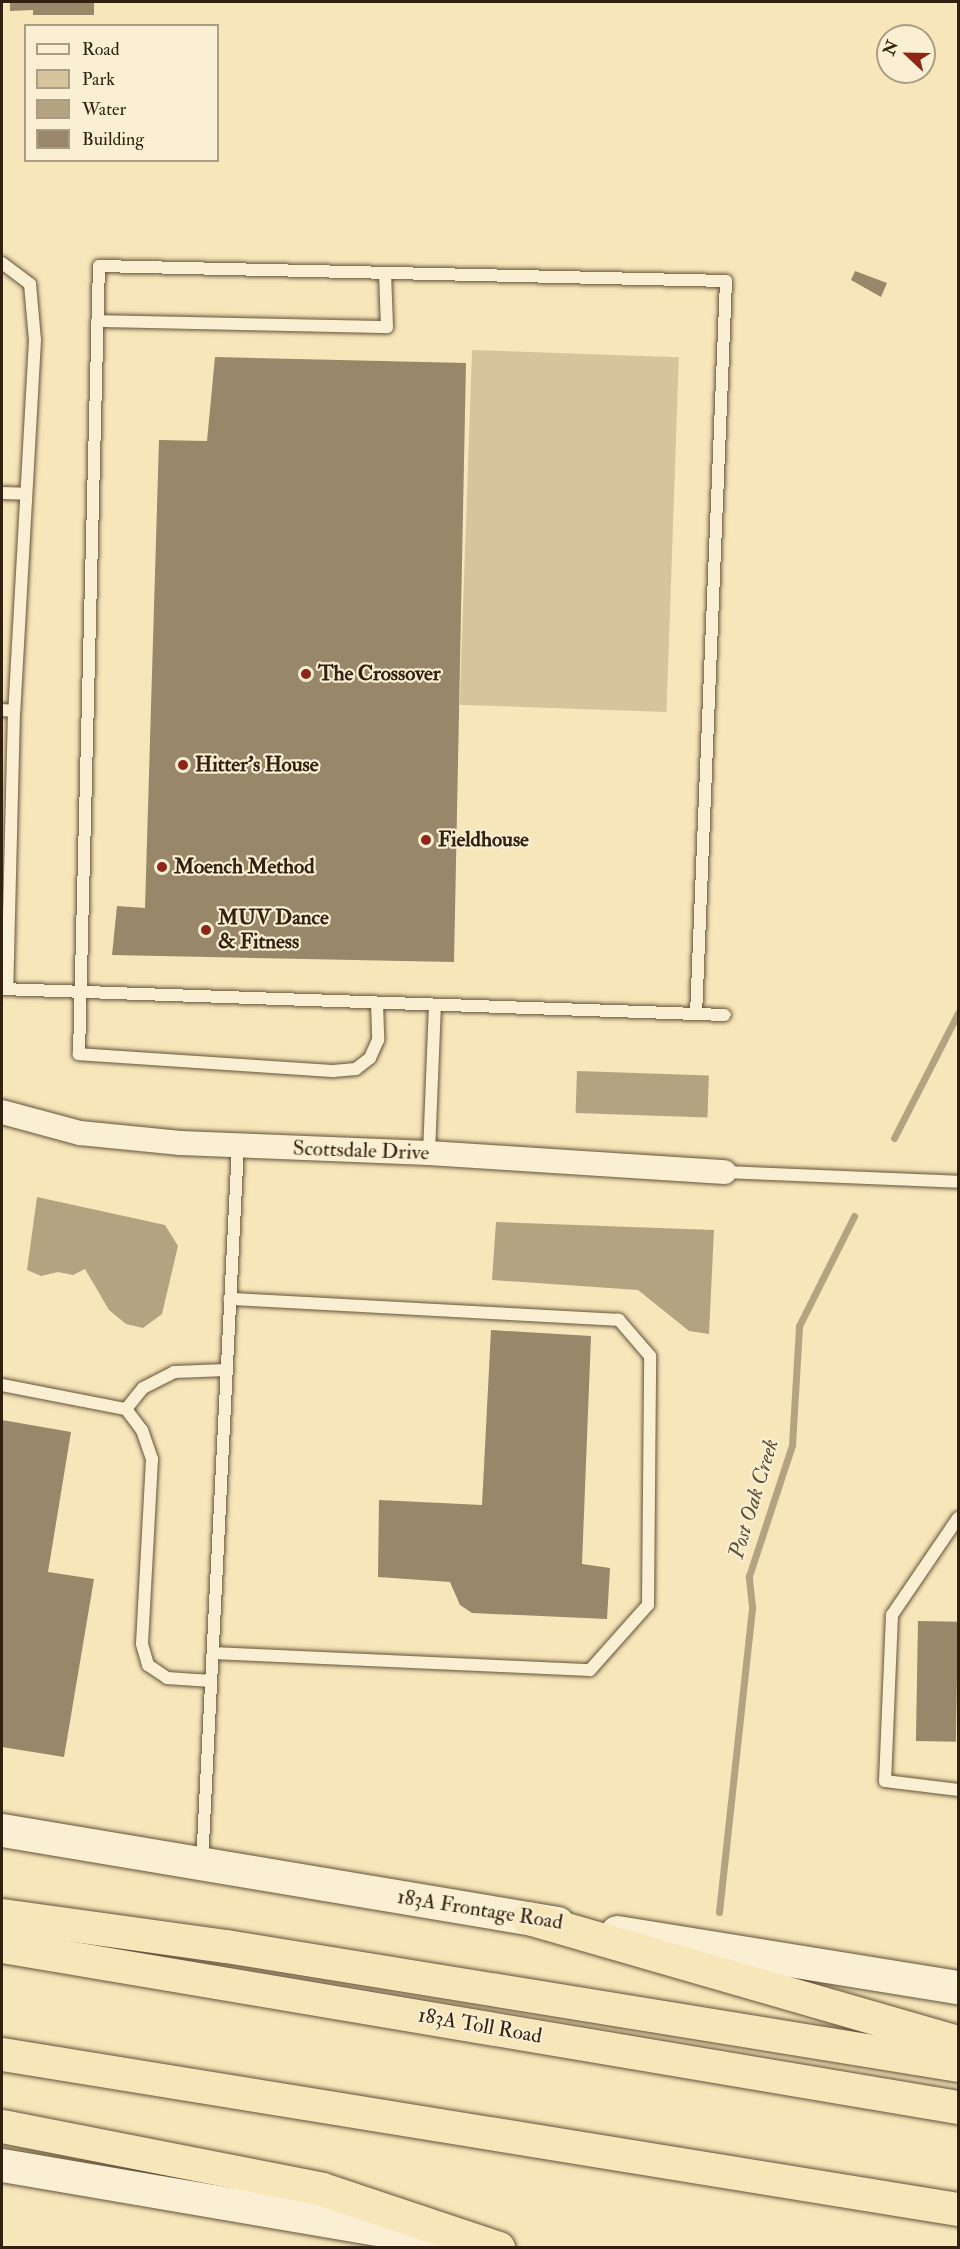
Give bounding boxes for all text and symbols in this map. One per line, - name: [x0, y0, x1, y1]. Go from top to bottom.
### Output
- legend: [24, 24, 219, 162]
- north arrow: [876, 24, 936, 84]
- text: Road: [82, 38, 120, 61]
- text: N: [879, 38, 903, 58]
- text: Park: [82, 68, 115, 91]
- text: Water: [82, 98, 126, 121]
- text: Building: [82, 128, 144, 151]
- place label: The Crossover: [318, 661, 441, 687]
- marker: The Crossover: [299, 667, 313, 681]
- place label: Hitter's House: [195, 752, 319, 778]
- marker: Hitter's House: [176, 758, 190, 772]
- place label: Fieldhouse: [438, 827, 529, 853]
- marker: Fieldhouse: [419, 833, 433, 847]
- place label: Moench Method: [174, 854, 314, 880]
- marker: Moench Method: [155, 860, 169, 874]
- place label: MUV Dance & Fitness: [218, 905, 329, 955]
- marker: MUV Dance & Fitness: [199, 923, 213, 937]
- street label: Scottsdale Drive: [292, 1136, 430, 1166]
- water label: Post Oak Creek: [723, 1436, 785, 1562]
- street label: 183A Frontage Road: [395, 1884, 565, 1936]
- street label: 183A Toll Road: [416, 2003, 544, 2049]

